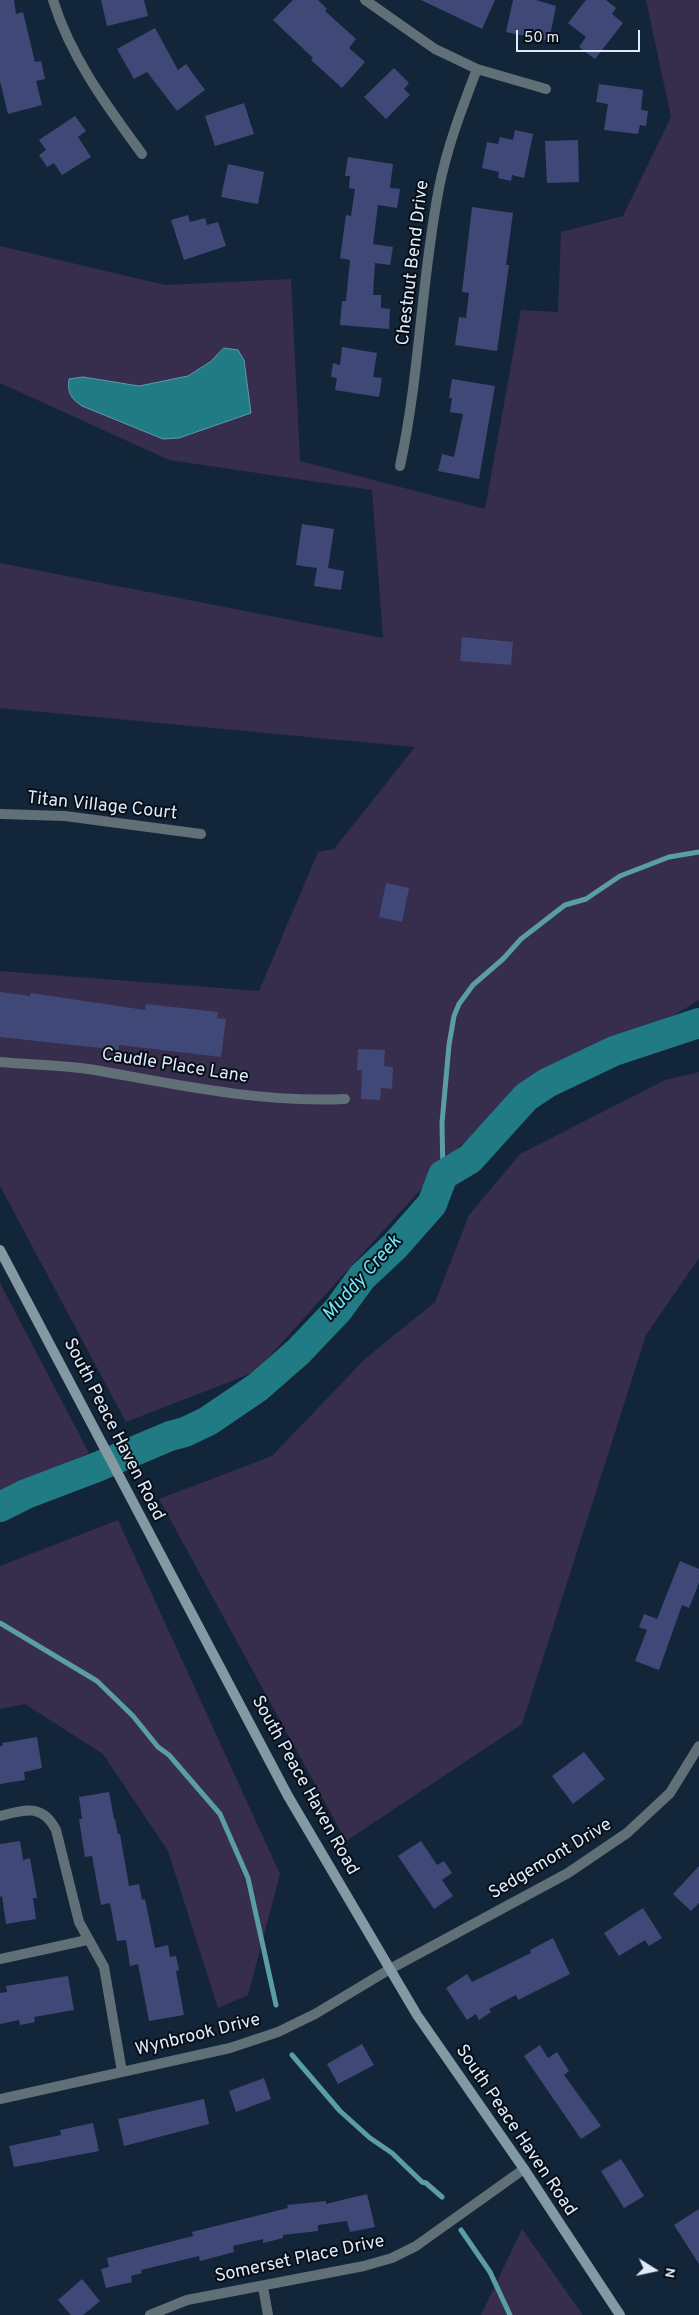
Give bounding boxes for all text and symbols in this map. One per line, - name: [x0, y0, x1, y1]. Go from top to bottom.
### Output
- scale bar: [519, 20, 643, 52]
- text: 50 m: [524, 29, 559, 48]
- street label: Chestnut Bend Drive: [393, 179, 435, 347]
- street label: Titan Village Court: [26, 788, 178, 826]
- street label: Caudle Place Lane: [100, 1045, 250, 1089]
- water label: Muddy Creek: [319, 1231, 407, 1327]
- street label: South Peace Haven Road: [58, 1335, 168, 1525]
- street label: South Peace Haven Road: [246, 1693, 362, 1879]
- street label: Sedgemont Drive: [486, 1815, 616, 1905]
- street label: Wynbrook Drive: [133, 2010, 263, 2062]
- street label: South Peace Haven Road: [450, 2041, 580, 2221]
- street label: Somerset Place Drive: [213, 2231, 387, 2289]
- north arrow: [629, 2245, 679, 2295]
- text: N: [660, 2266, 679, 2279]

